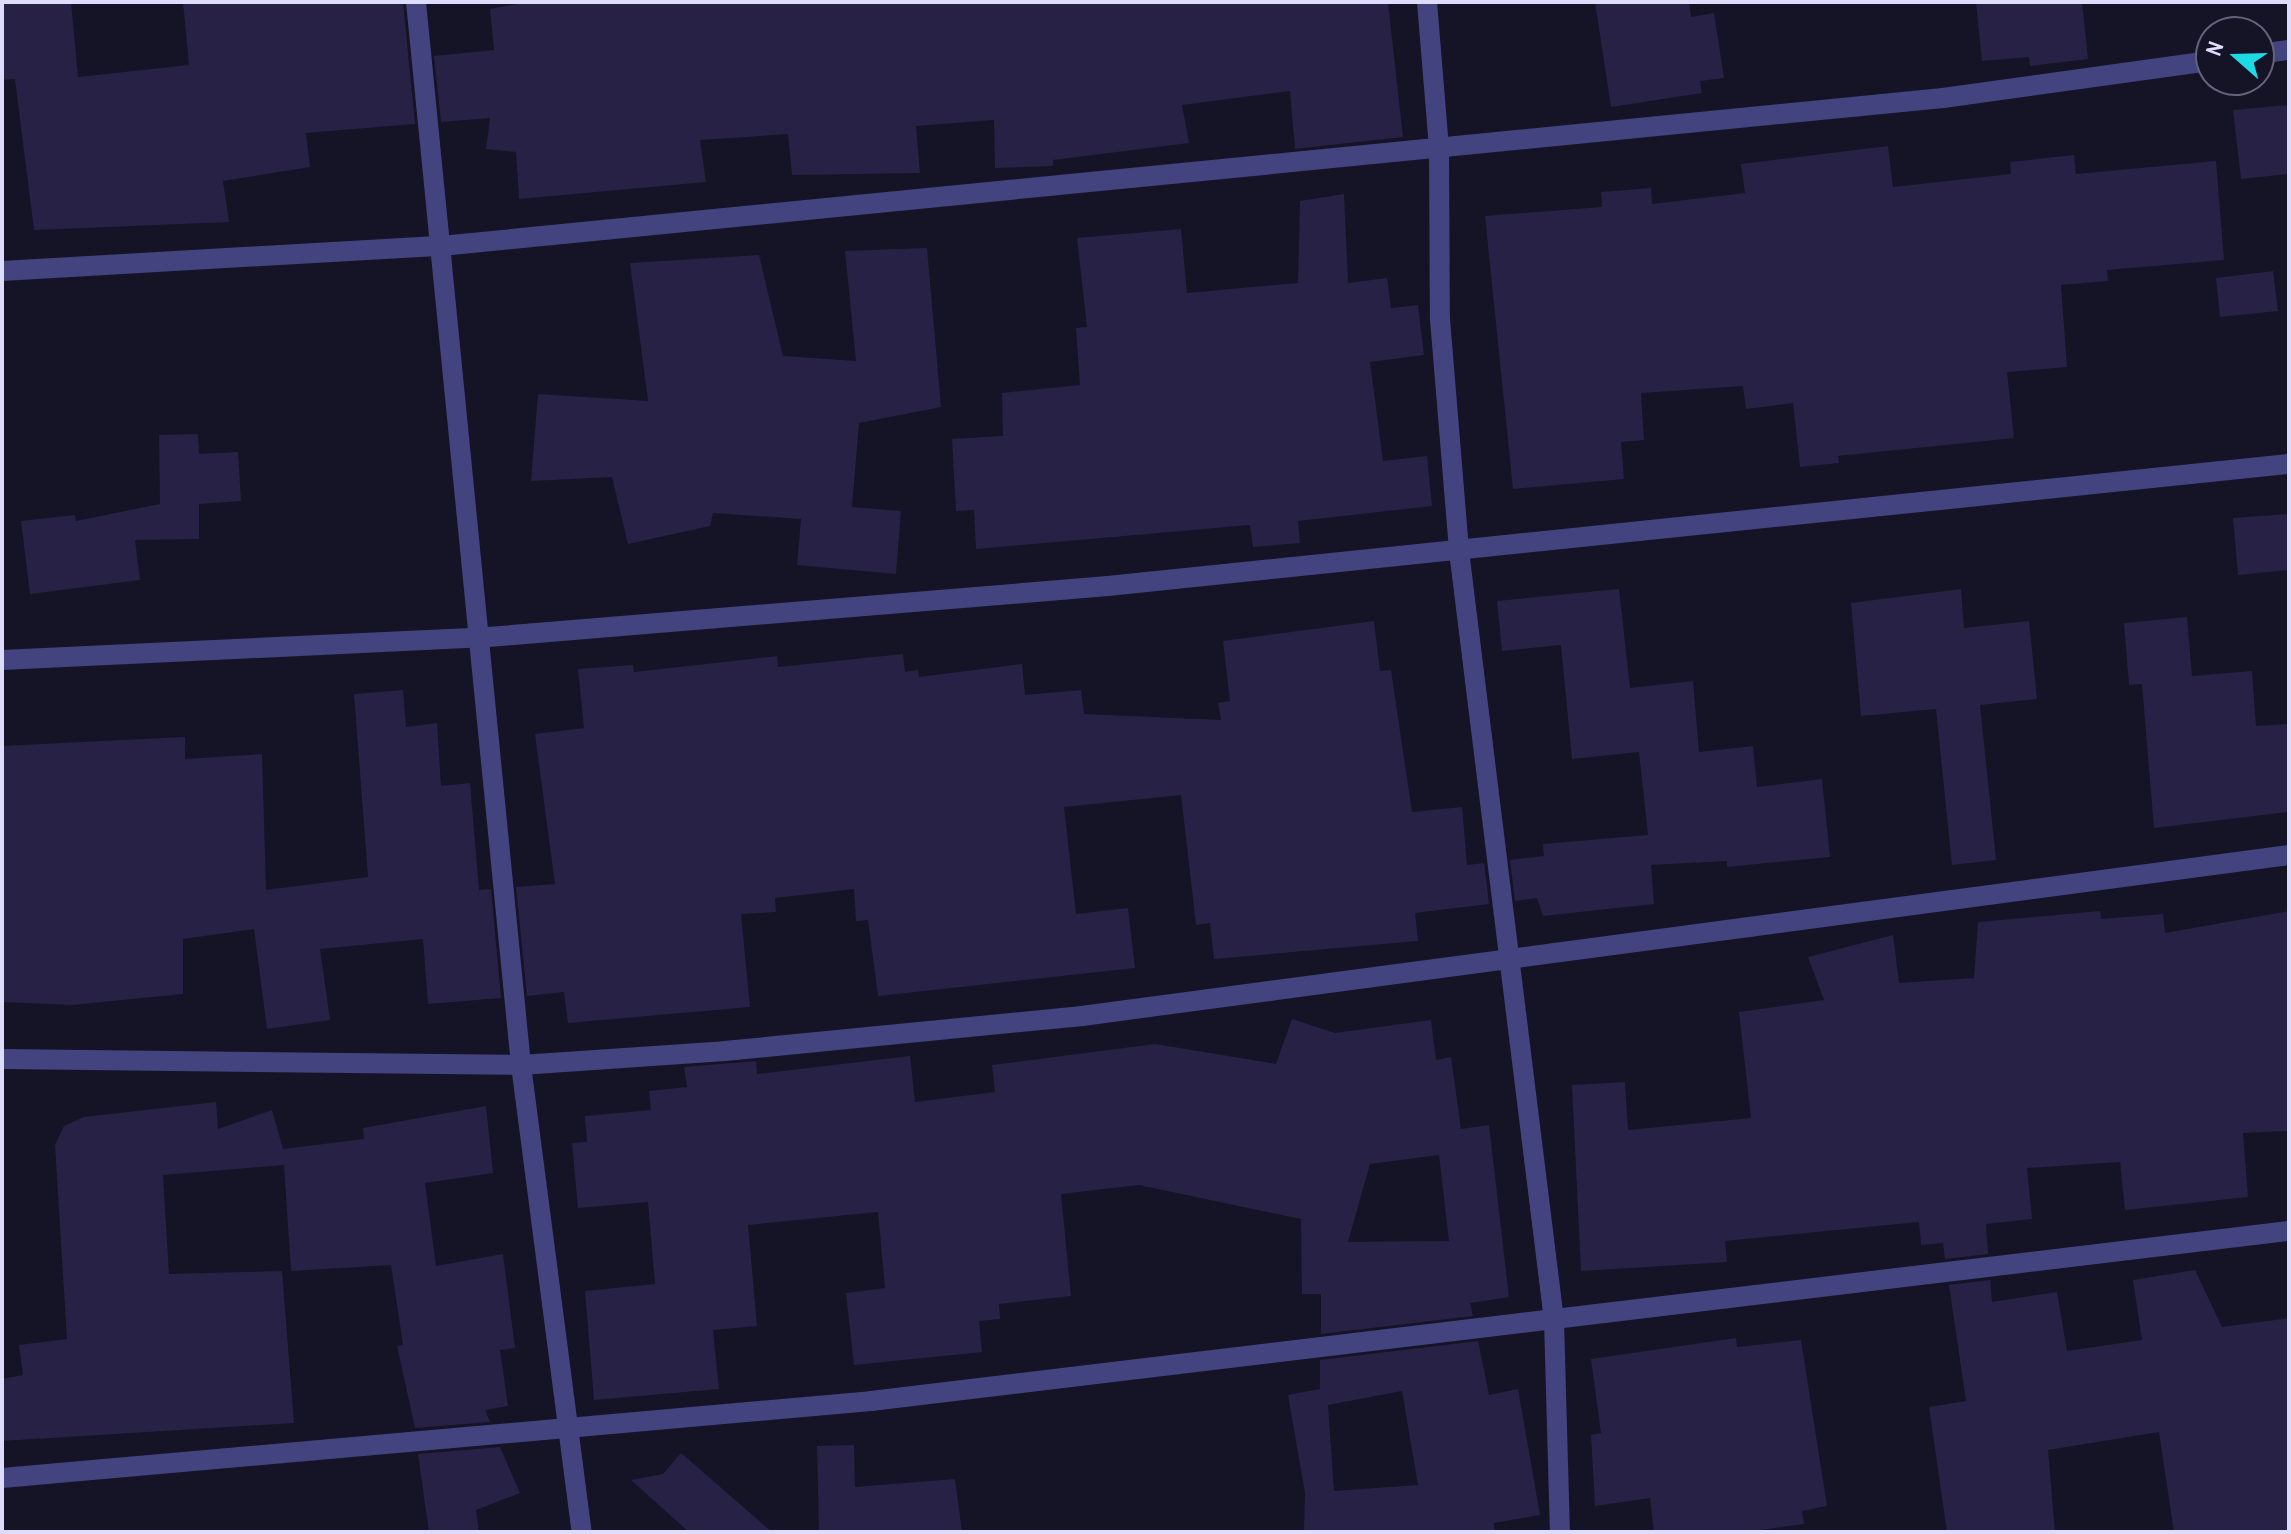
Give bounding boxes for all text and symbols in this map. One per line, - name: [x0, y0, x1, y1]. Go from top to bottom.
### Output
- north arrow: [2195, 16, 2275, 96]
- text: N: [2198, 37, 2231, 60]

